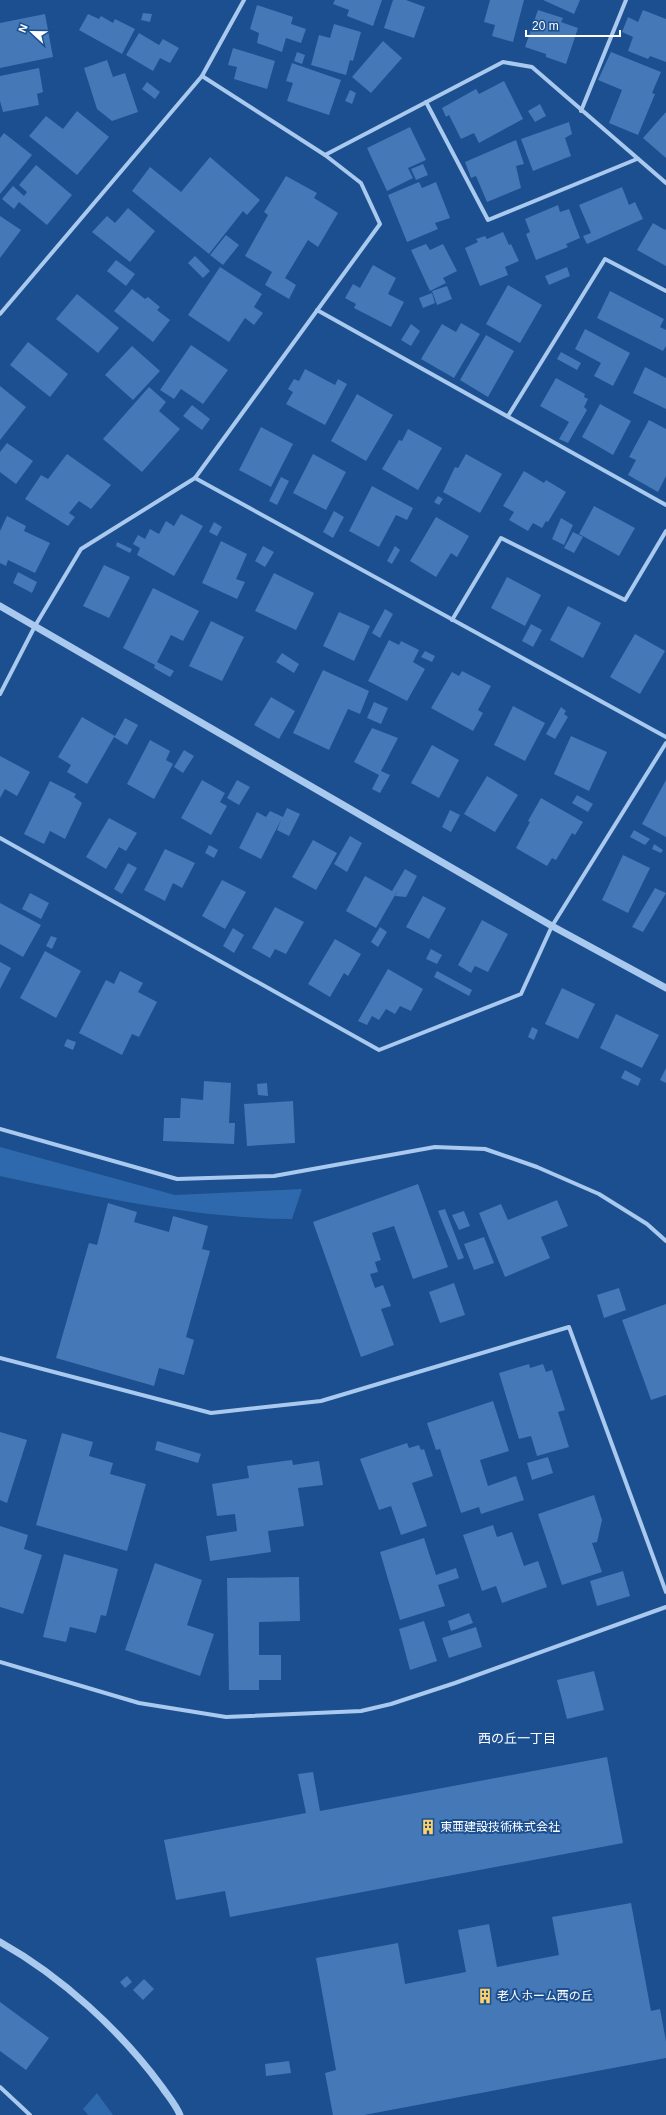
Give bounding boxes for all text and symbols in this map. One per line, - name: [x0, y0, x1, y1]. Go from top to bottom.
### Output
- north arrow: [12, 12, 52, 52]
- scale bar: [526, 12, 620, 38]
- text: 20 m: [532, 19, 559, 33]
- text: N: [16, 22, 30, 34]
- district label: 西の丘一丁目: [478, 1731, 556, 1746]
- building icon: 東亜建設技術株式会社: [419, 1818, 437, 1836]
- place label: 東亜建設技術株式会社: [440, 1820, 560, 1834]
- building icon: 老人ホーム西の丘: [476, 1987, 494, 2005]
- place label: 老人ホーム西の丘: [497, 1989, 593, 2003]

